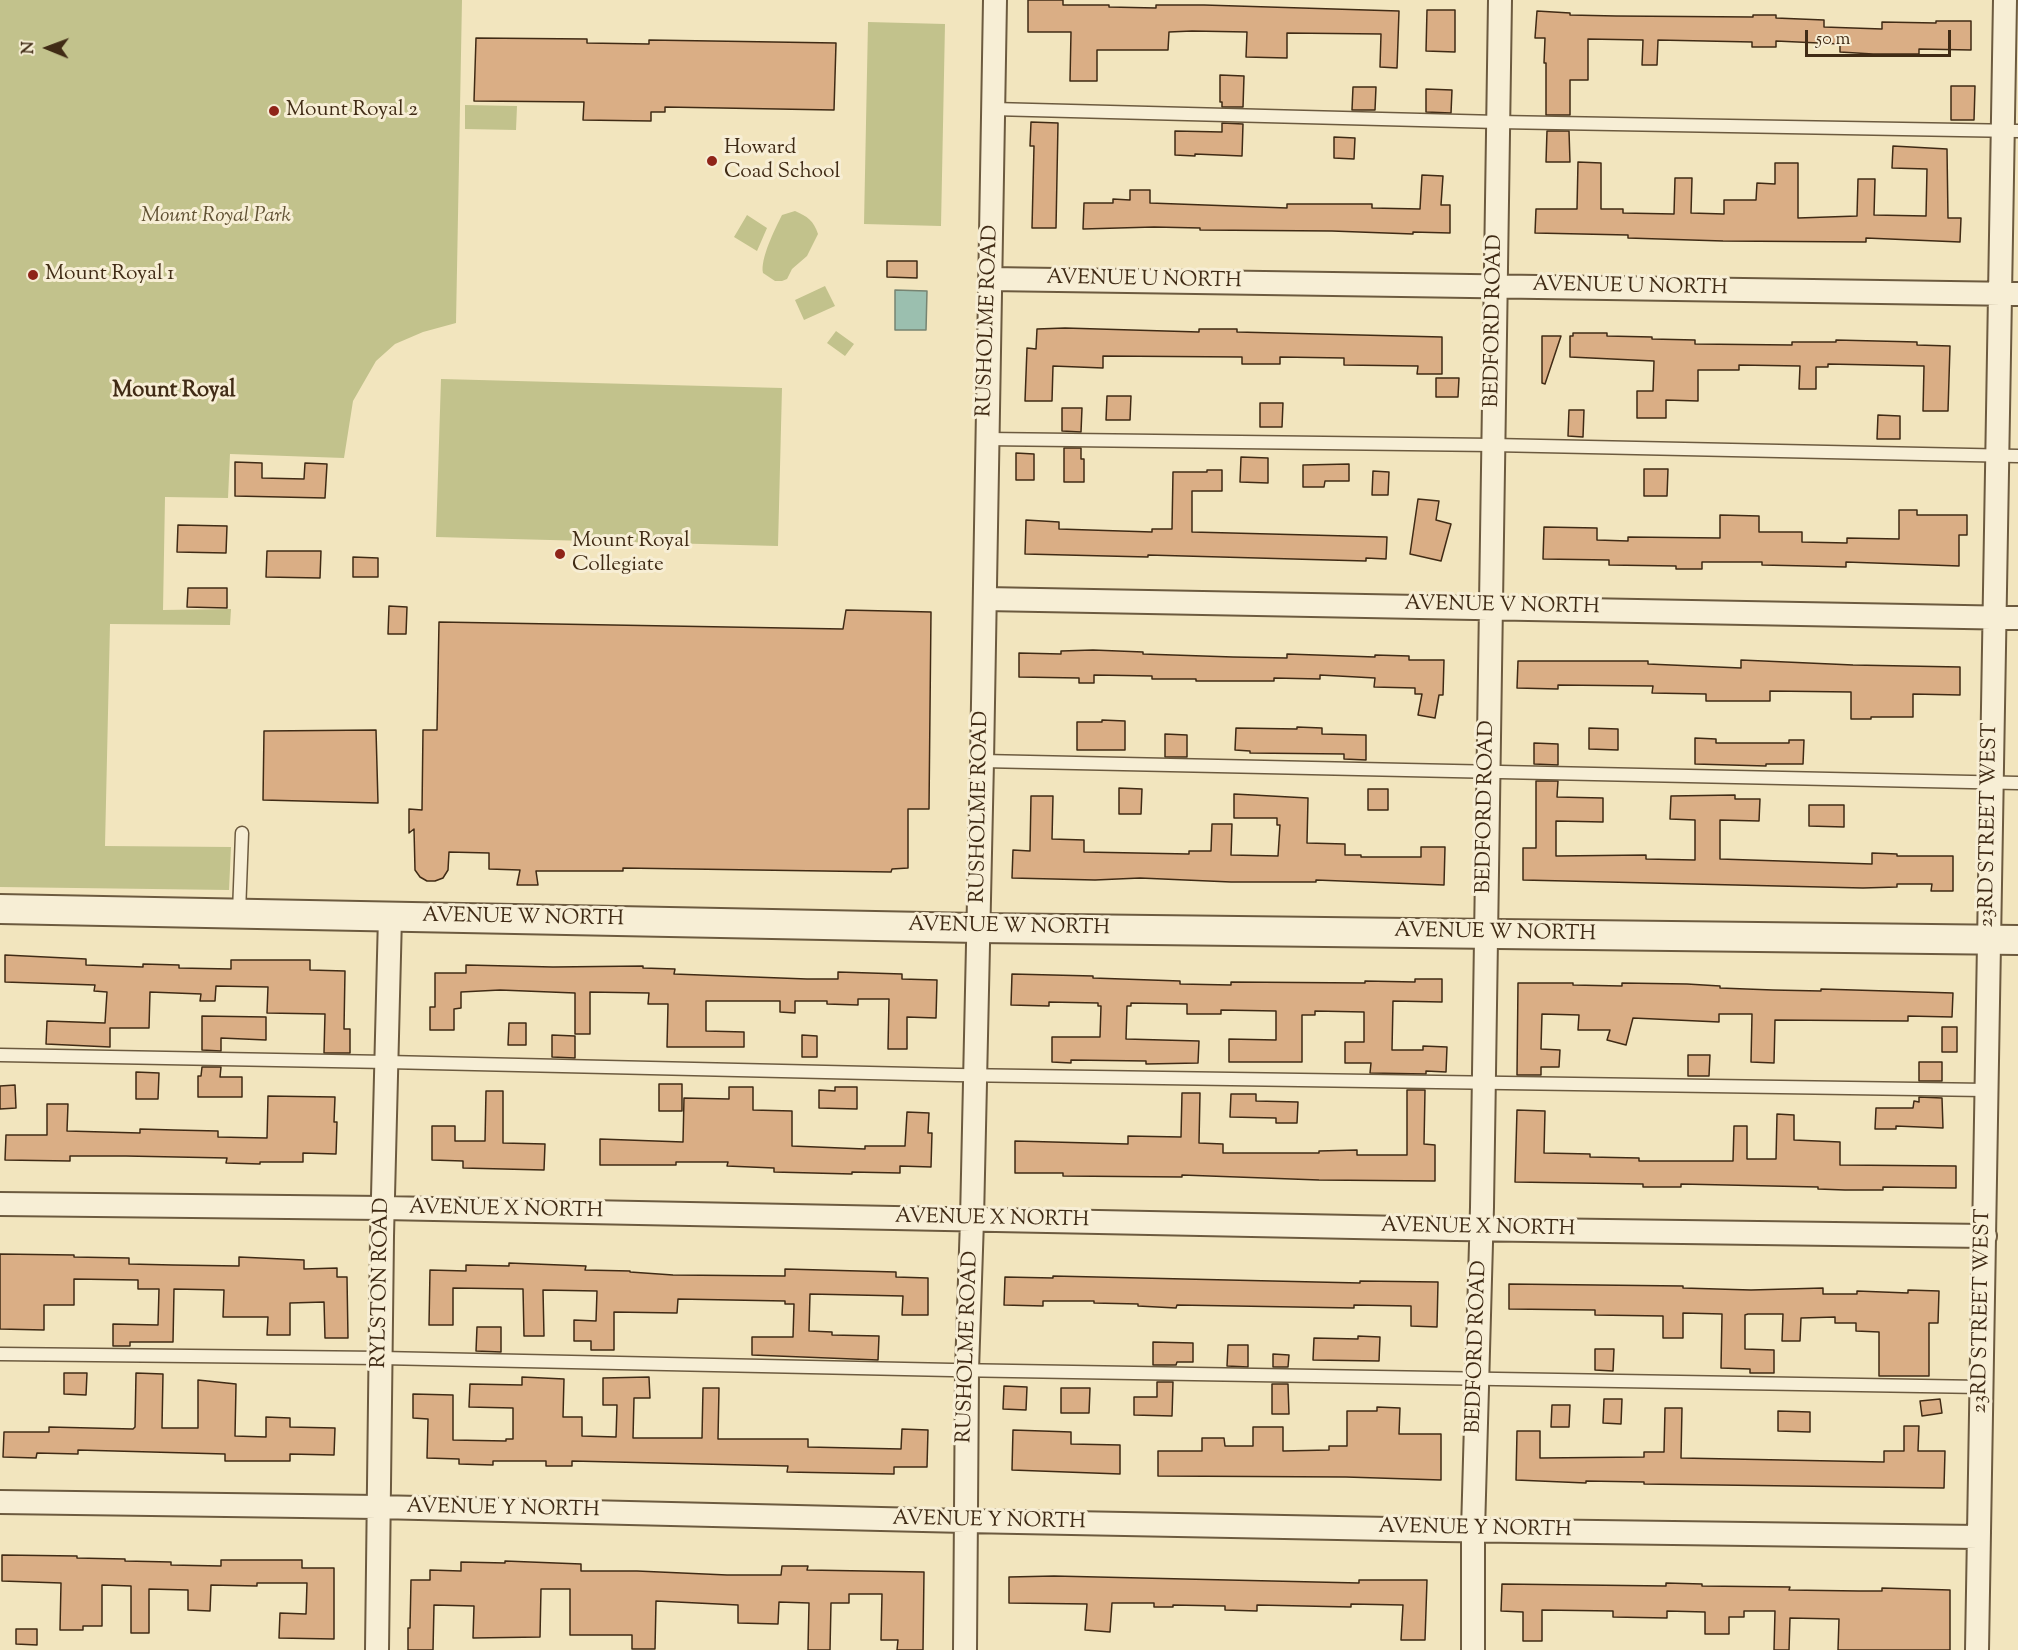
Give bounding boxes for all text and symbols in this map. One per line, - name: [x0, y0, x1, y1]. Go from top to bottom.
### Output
- north arrow: [18, 18, 78, 78]
- scale bar: [1808, 18, 1954, 56]
- text: 50 m: [1816, 27, 1850, 53]
- text: N: [18, 41, 41, 54]
- place label: Mount Royal 2: [286, 98, 418, 124]
- marker: Mount Royal 2: [267, 104, 281, 118]
- place label: Howard Coad School: [724, 136, 840, 186]
- marker: Howard Coad School: [705, 154, 719, 168]
- park label: Mount Royal Park: [141, 204, 291, 230]
- street label: RUSHOLME ROAD: [973, 225, 1005, 417]
- street label: BEDFORD ROAD: [1481, 234, 1509, 408]
- place label: Mount Royal 1: [45, 262, 174, 288]
- street label: AVENUE U NORTH: [1046, 267, 1242, 295]
- marker: Mount Royal 1: [26, 268, 40, 282]
- street label: AVENUE U NORTH: [1532, 274, 1728, 302]
- district label: Mount Royal: [112, 379, 236, 405]
- place label: Mount Royal Collegiate: [572, 529, 690, 579]
- marker: Mount Royal Collegiate: [553, 547, 567, 561]
- street label: AVENUE V NORTH: [1404, 593, 1600, 621]
- street label: RUSHOLME ROAD: [967, 711, 995, 903]
- street label: BEDFORD ROAD: [1473, 720, 1501, 894]
- street label: 23RD STREET WEST: [1976, 722, 2004, 928]
- street label: AVENUE W NORTH: [422, 905, 624, 933]
- street label: AVENUE W NORTH: [908, 914, 1110, 942]
- street label: AVENUE W NORTH: [1394, 920, 1596, 948]
- street label: RYLSTON ROAD: [368, 1197, 396, 1369]
- street label: AVENUE X NORTH: [409, 1197, 603, 1225]
- street label: AVENUE X NORTH: [895, 1206, 1089, 1234]
- street label: 23RD STREET WEST: [1969, 1208, 1997, 1414]
- street label: AVENUE X NORTH: [1381, 1215, 1575, 1243]
- street label: RUSHOLME ROAD: [953, 1251, 985, 1443]
- street label: BEDFORD ROAD: [1462, 1260, 1494, 1434]
- street label: AVENUE Y NORTH: [406, 1496, 600, 1524]
- street label: AVENUE Y NORTH: [892, 1508, 1086, 1536]
- street label: AVENUE Y NORTH: [1378, 1516, 1572, 1544]

